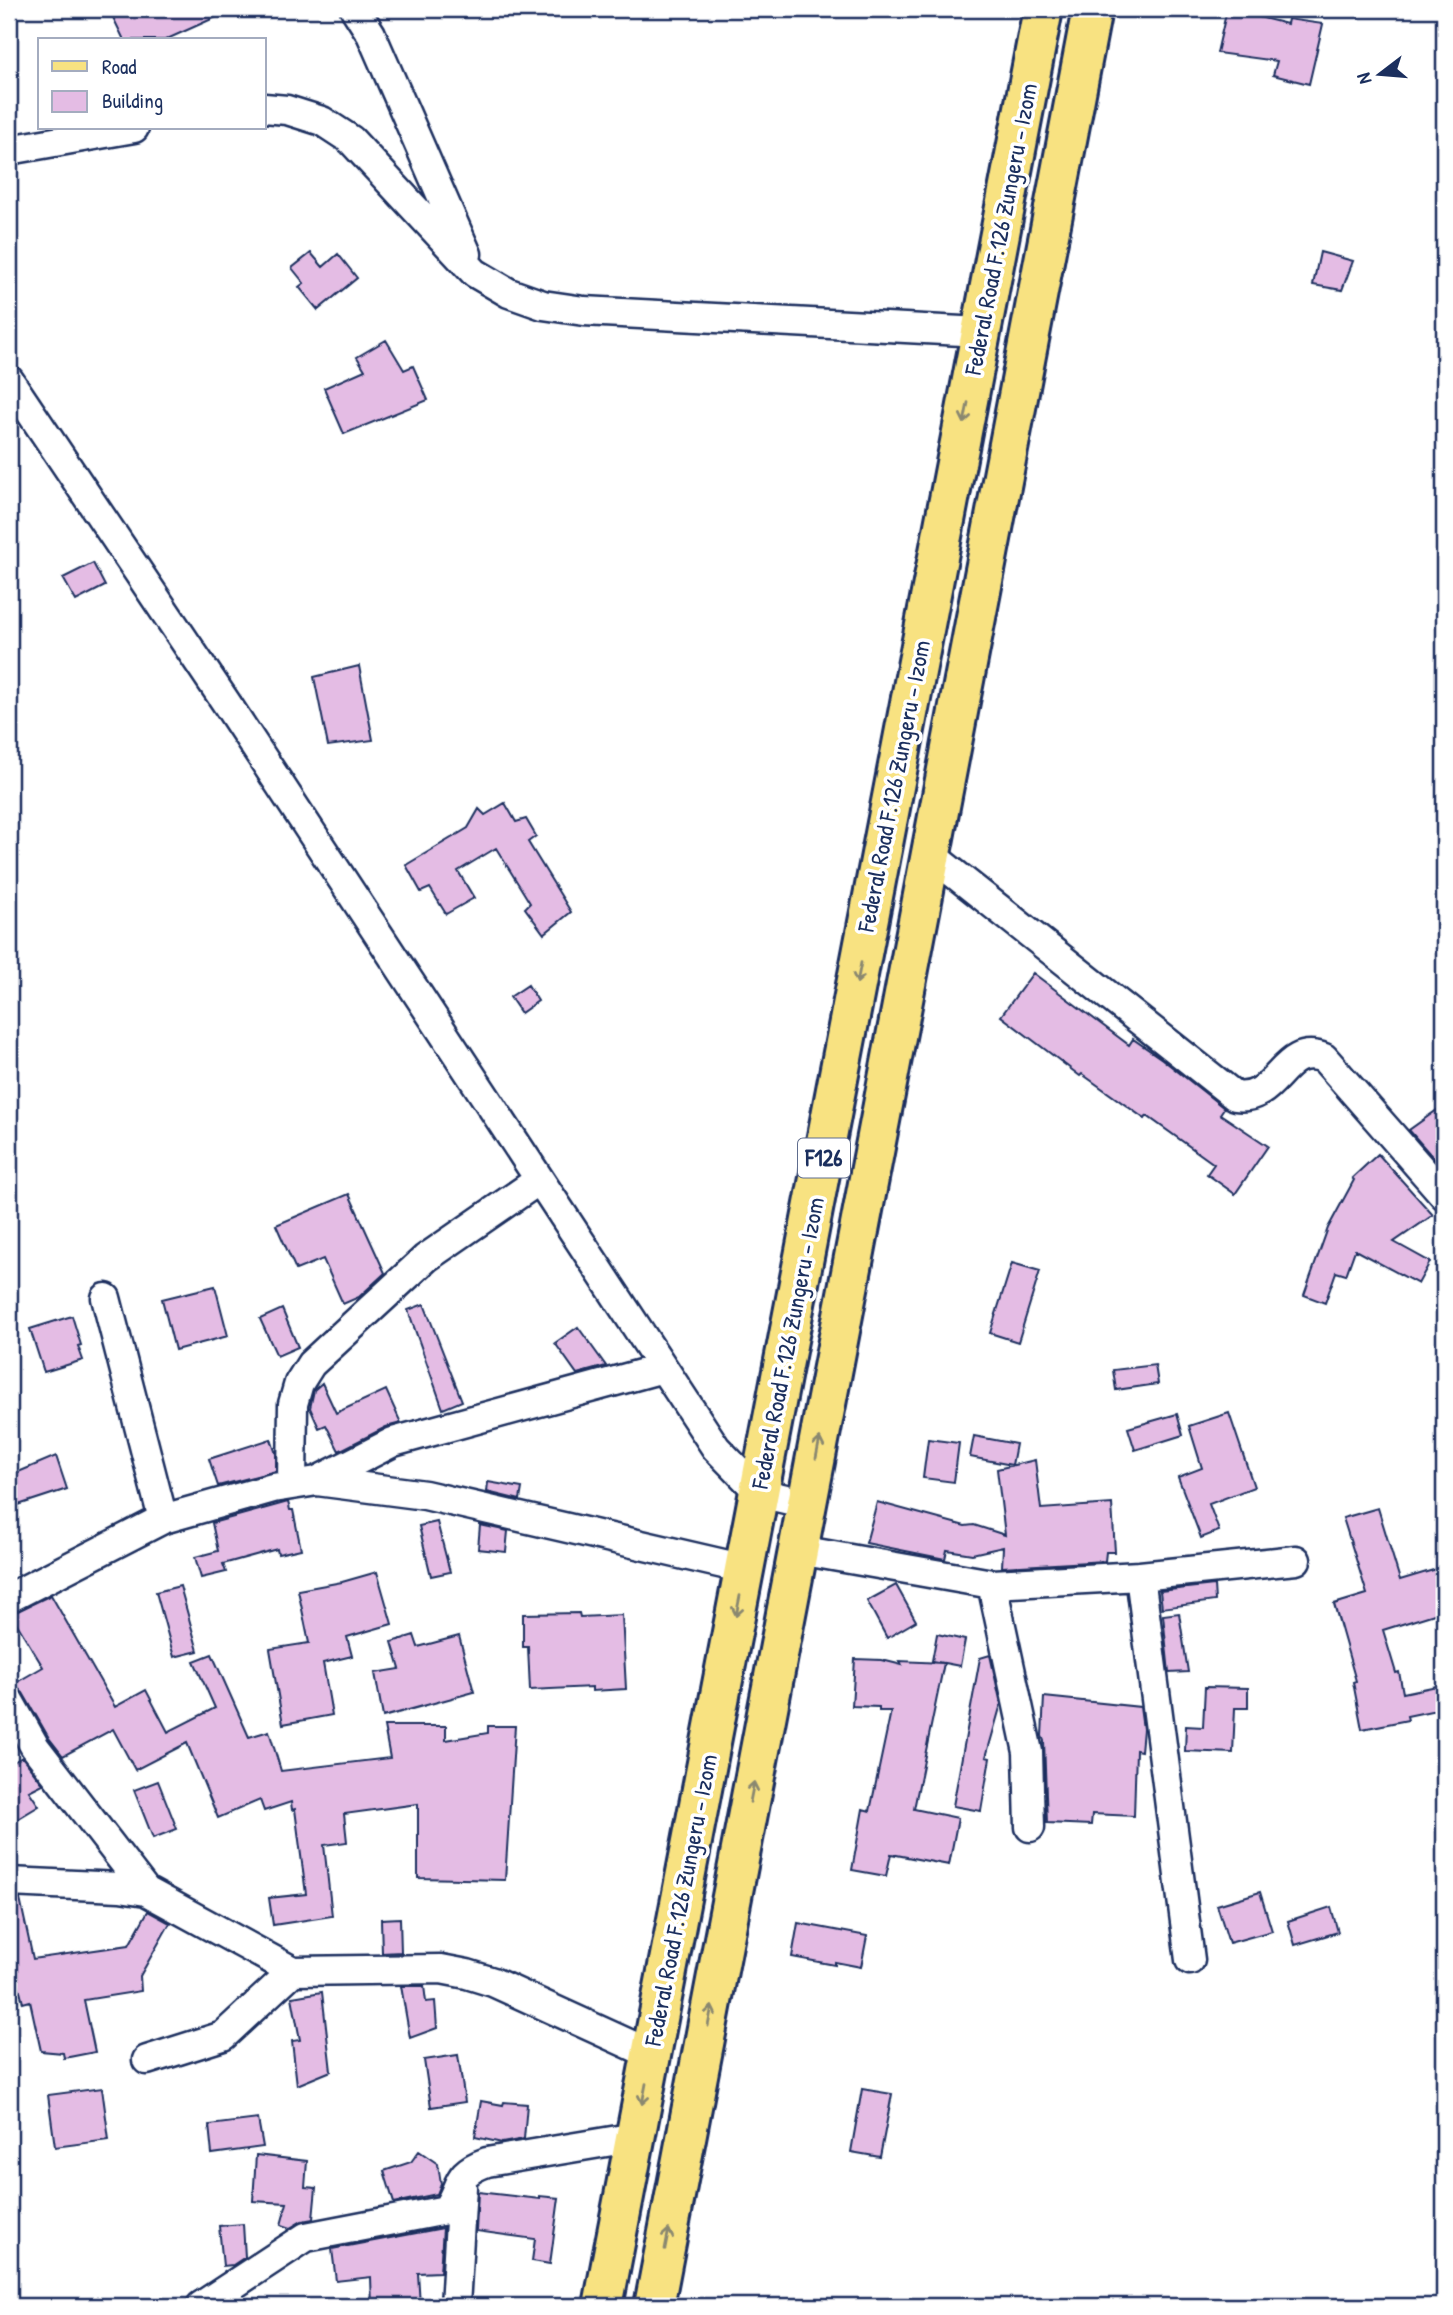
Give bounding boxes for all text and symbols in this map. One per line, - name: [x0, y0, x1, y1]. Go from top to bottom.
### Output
- legend: [38, 38, 266, 130]
- north arrow: [1344, 38, 1414, 108]
- text: Road: [102, 52, 136, 81]
- text: N: [1350, 70, 1378, 87]
- street label: Federal Road F.126 Zungeru - Izom: [956, 80, 1044, 378]
- text: Building: [102, 86, 163, 115]
- one-way arrow: [958, 401, 972, 424]
- street label: Federal Road F.126 Zungeru - Izom: [849, 637, 937, 935]
- one-way arrow: [851, 961, 865, 984]
- road number: F126: [798, 1138, 850, 1177]
- street label: Federal Road F.126 Zungeru - Izom: [743, 1194, 831, 1492]
- one-way arrow: [812, 1437, 825, 1460]
- one-way arrow: [731, 1594, 745, 1617]
- street label: Federal Road F.126 Zungeru - Izom: [636, 1751, 724, 2049]
- one-way arrow: [746, 1781, 760, 1804]
- one-way arrow: [704, 2005, 717, 2028]
- one-way arrow: [637, 2082, 650, 2105]
- one-way arrow: [661, 2228, 675, 2251]

